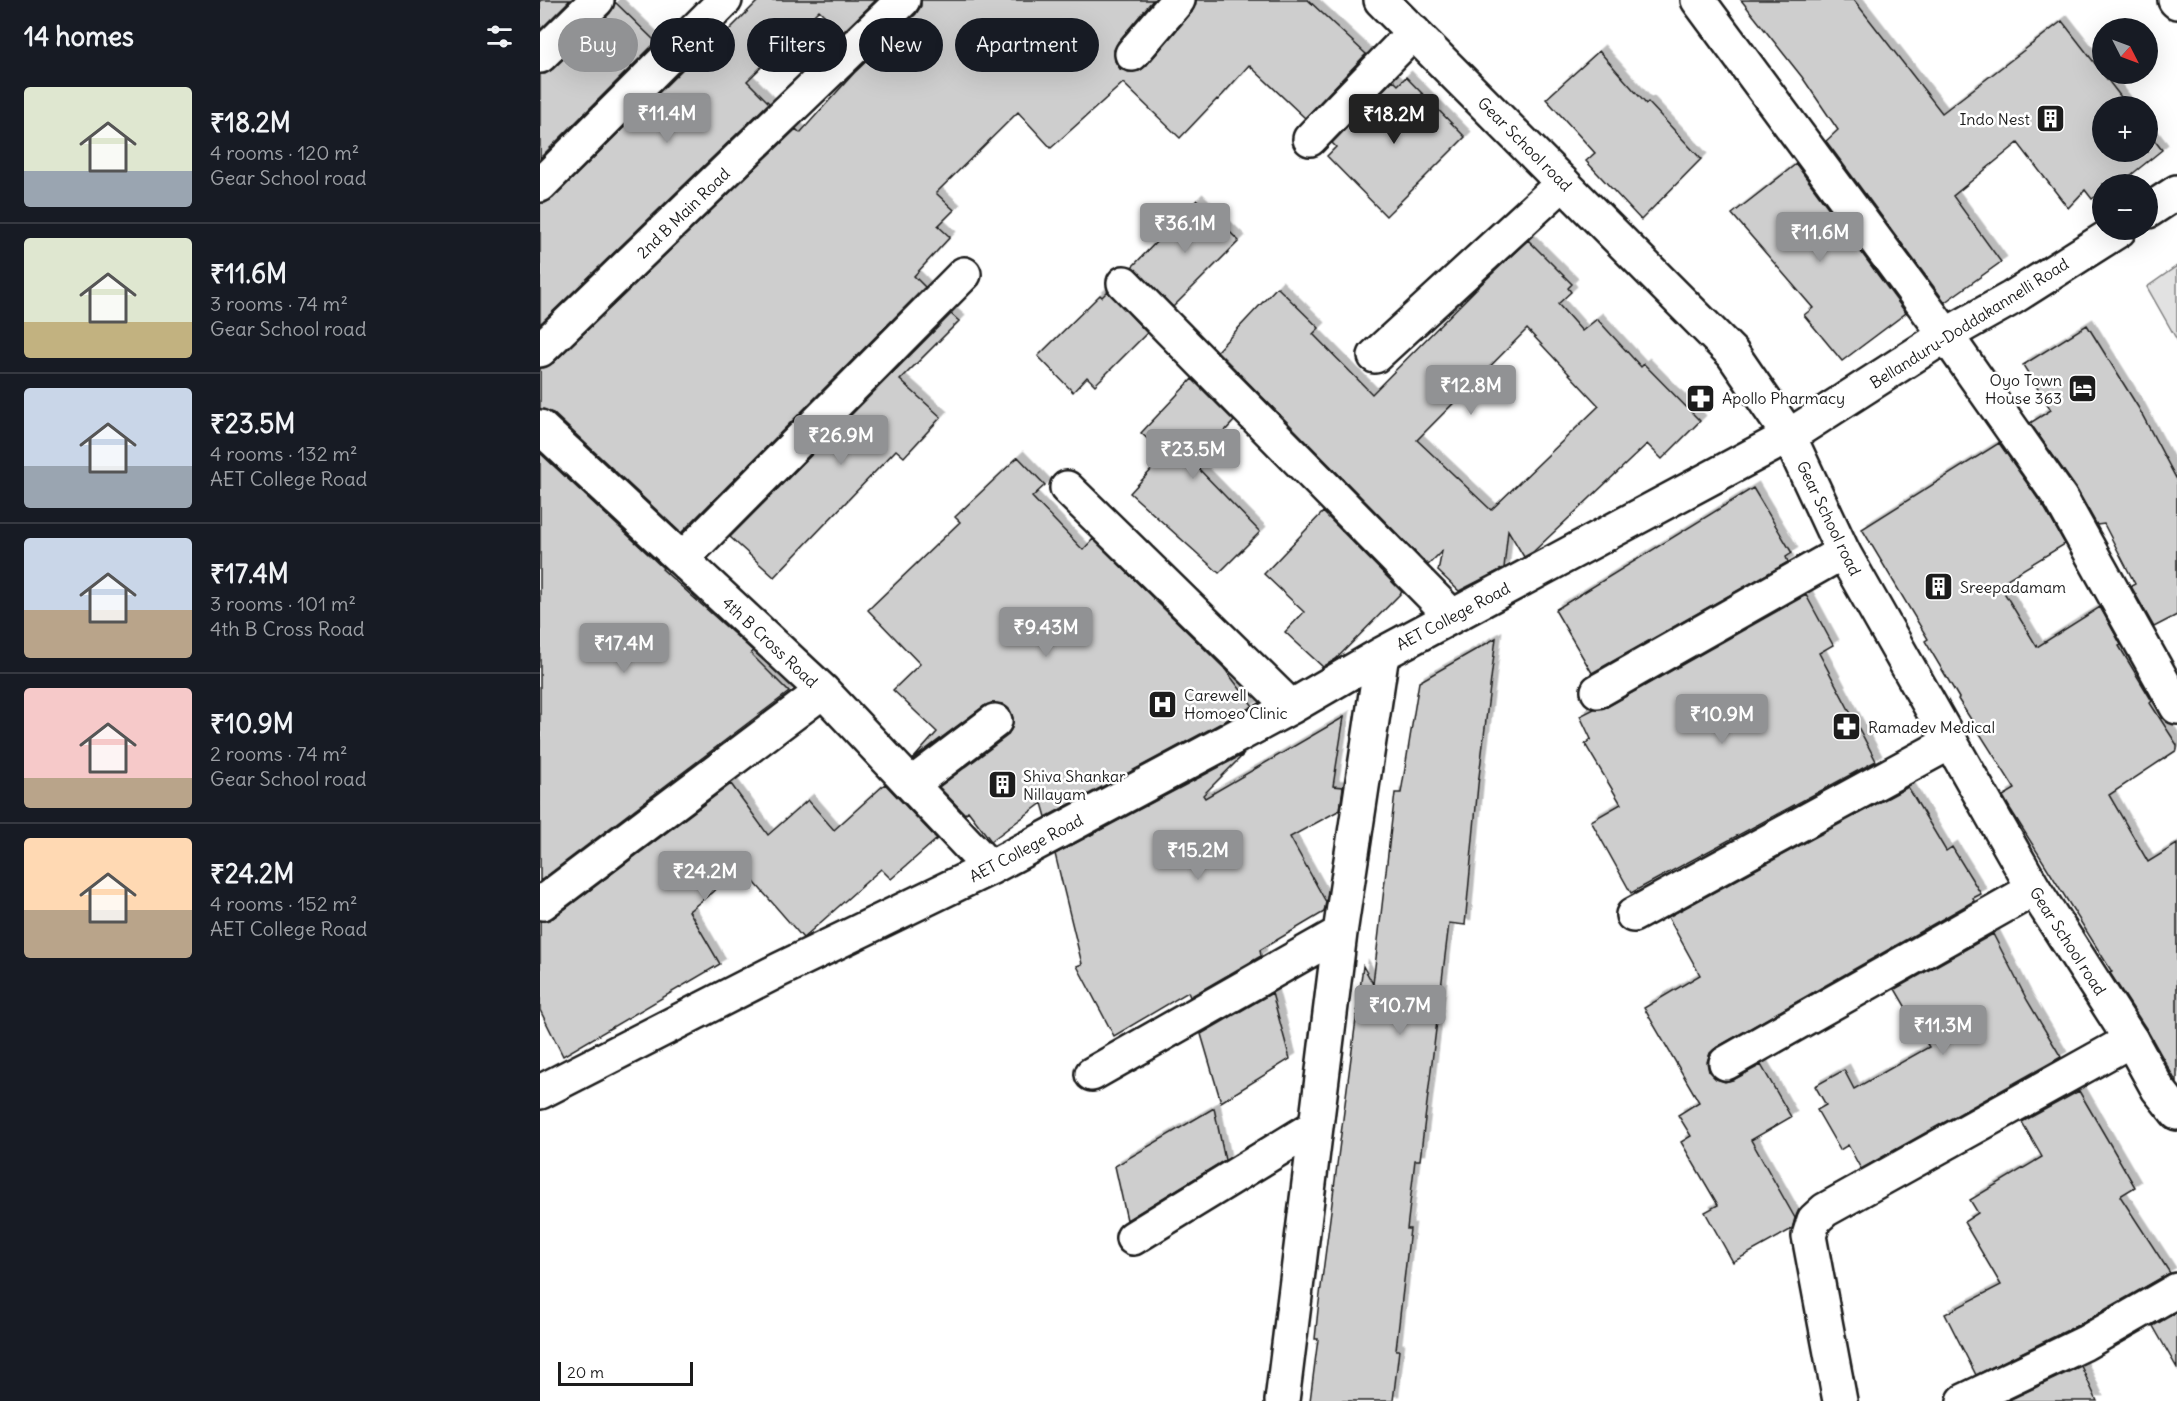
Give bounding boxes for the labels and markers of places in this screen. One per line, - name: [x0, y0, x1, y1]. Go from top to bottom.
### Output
- pin: ₹11.4M: [618, 93, 716, 144]
- pin: ₹18.2M: [1345, 94, 1443, 145]
- building icon: Indo Nest: [2035, 103, 2067, 135]
- place label: Indo Nest: [1959, 109, 2031, 129]
- pin: ₹36.1M: [1136, 203, 1234, 254]
- pin: ₹11.6M: [1771, 212, 1869, 263]
- pin: ₹12.8M: [1422, 365, 1520, 416]
- place label: Oyo Town House 363: [1985, 370, 2062, 408]
- hotel icon: Oyo Town House 363: [2067, 373, 2099, 405]
- pharmacy icon: Apollo Pharmacy: [1685, 382, 1717, 414]
- place label: Apollo Pharmacy: [1722, 388, 1845, 408]
- pin: ₹26.9M: [792, 415, 890, 466]
- pin: ₹23.5M: [1144, 429, 1242, 480]
- building icon: Sreepadamam: [1923, 571, 1955, 603]
- place label: Sreepadamam: [1960, 577, 2066, 597]
- pin: ₹9.43M: [997, 607, 1095, 658]
- pin: ₹17.4M: [575, 623, 673, 674]
- place label: Carewell Homoeo Clinic: [1184, 685, 1288, 723]
- hospital icon: Carewell Homoeo Clinic: [1147, 688, 1179, 720]
- pin: ₹10.9M: [1673, 694, 1771, 745]
- pharmacy icon: Ramadev Medical: [1831, 711, 1863, 743]
- place label: Ramadev Medical: [1868, 717, 1995, 737]
- place label: Shiva Shankar Nillayam: [1023, 766, 1126, 804]
- building icon: Shiva Shankar Nillayam: [986, 769, 1018, 801]
- pin: ₹15.2M: [1149, 830, 1247, 881]
- pin: ₹24.2M: [656, 851, 754, 902]
- pin: ₹10.7M: [1351, 985, 1449, 1036]
- pin: ₹11.3M: [1894, 1005, 1992, 1056]

